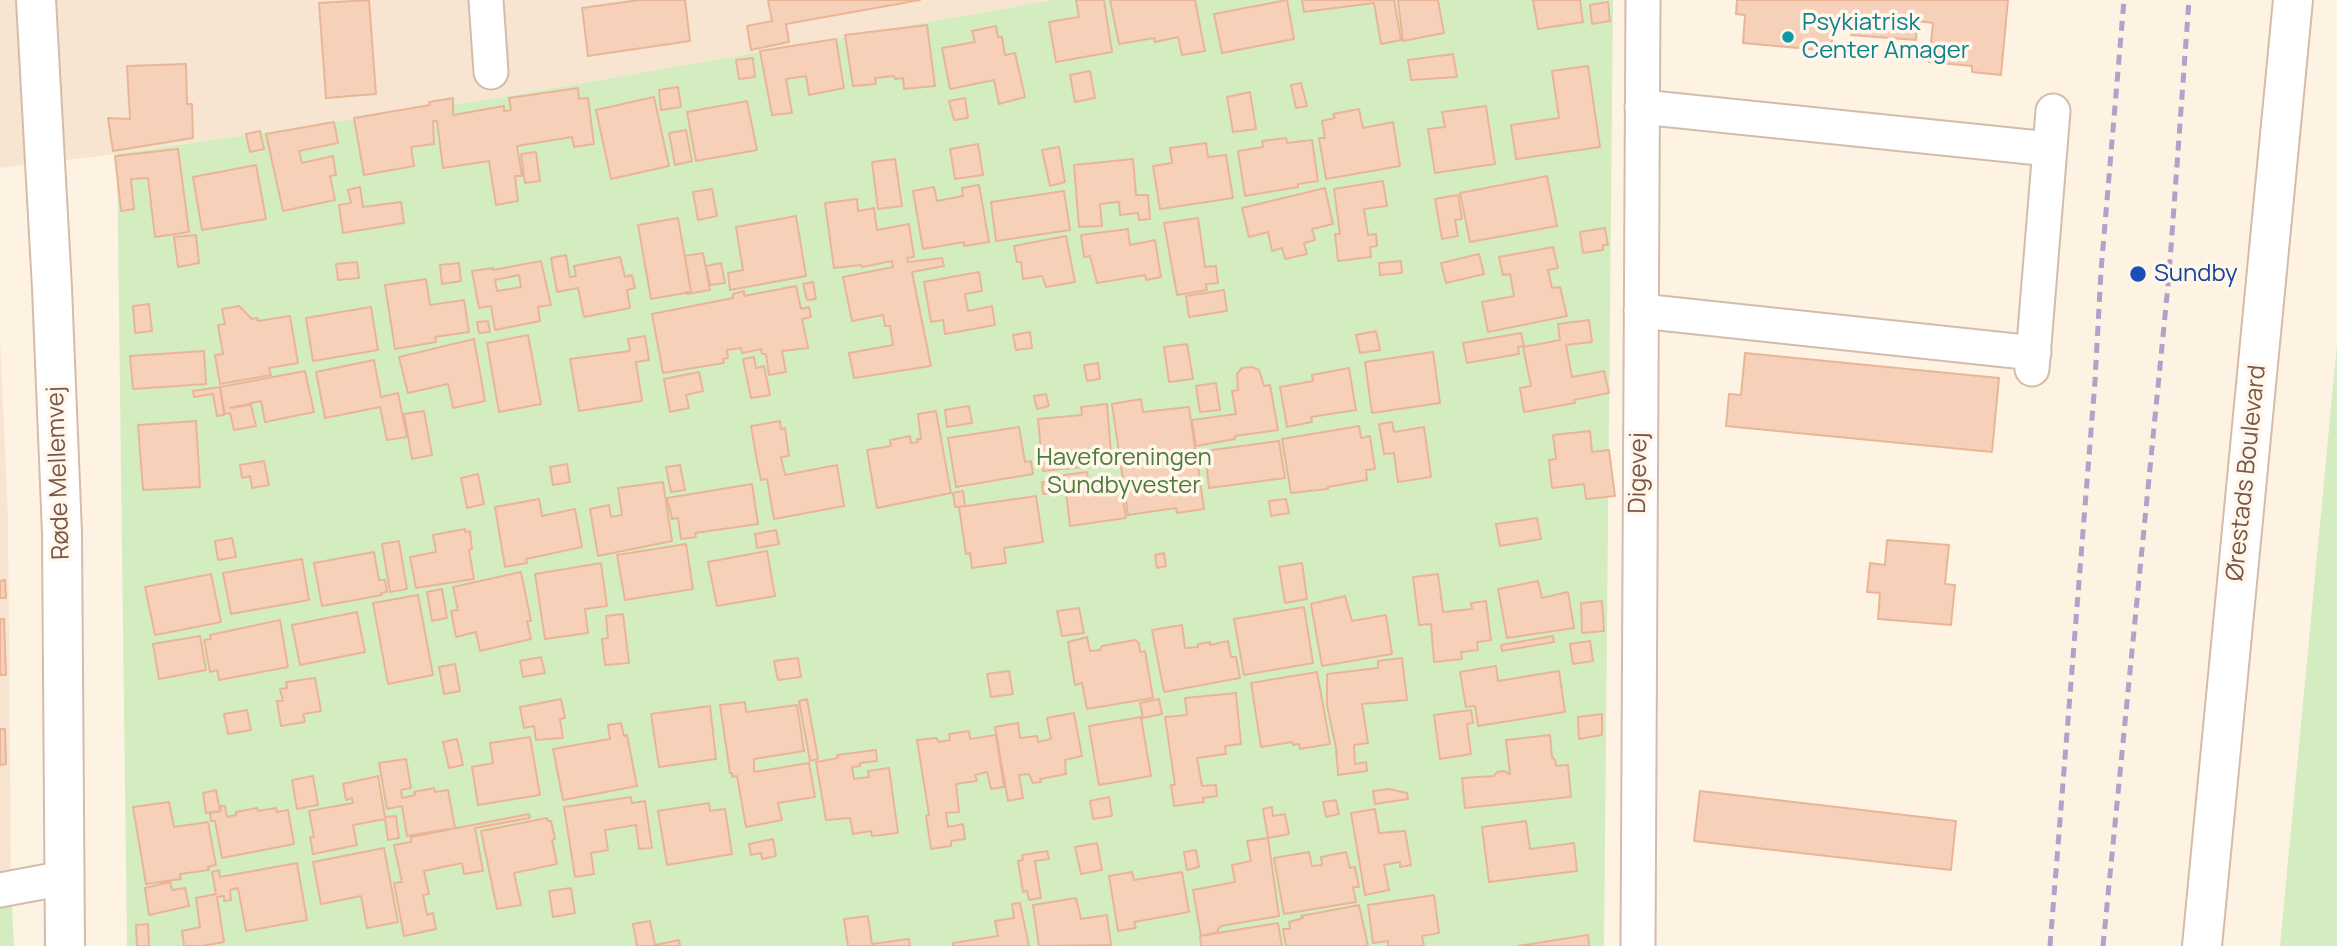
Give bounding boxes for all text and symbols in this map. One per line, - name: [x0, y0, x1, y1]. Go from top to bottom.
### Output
- place label: Psykiatrisk Center Amager: [1802, 9, 1969, 65]
- marker: Psykiatrisk Center Amager: [1780, 29, 1796, 45]
- place label: Sundby: [2154, 260, 2238, 288]
- marker: Sundby: [2128, 264, 2148, 284]
- street label: Ørestads Boulevard: [2221, 364, 2273, 582]
- street label: Røde Mellemvej: [42, 386, 76, 560]
- street label: Digevej: [1624, 432, 1654, 514]
- park label: Haveforeningen Sundbyvester: [1036, 444, 1212, 500]

